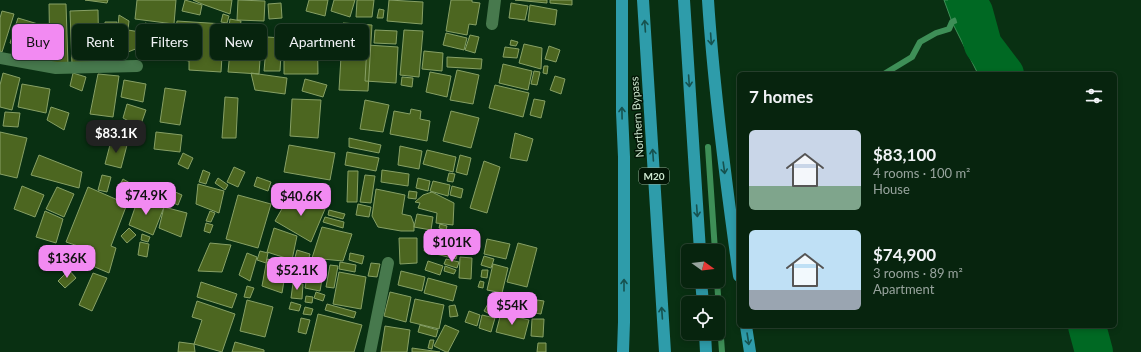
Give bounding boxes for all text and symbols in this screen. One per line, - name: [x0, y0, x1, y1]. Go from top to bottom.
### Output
- one-way arrow: [641, 20, 648, 33]
- chip: Buy: [12, 24, 64, 60]
- chip: Rent: [72, 24, 128, 60]
- chip: Filters: [136, 24, 202, 60]
- chip: New: [210, 24, 267, 60]
- chip: Apartment: [275, 24, 369, 60]
- one-way arrow: [707, 32, 714, 45]
- one-way arrow: [686, 74, 693, 87]
- street label: Northern Bypass: [627, 76, 646, 158]
- icon: filters: [1083, 85, 1105, 107]
- text: 7 homes: [749, 86, 813, 107]
- one-way arrow: [619, 107, 626, 120]
- pin: $83.1K: [83, 120, 149, 154]
- text: $83.1K: [95, 125, 137, 141]
- text: $83,100: [873, 144, 936, 165]
- icon: home: [781, 146, 829, 194]
- one-way arrow: [649, 149, 656, 162]
- one-way arrow: [720, 161, 728, 174]
- text: 4 rooms · 100 m²: [873, 165, 970, 181]
- road number: M20: [639, 168, 669, 184]
- text: House: [873, 181, 910, 197]
- pin: $74.9K: [113, 182, 179, 216]
- pin: $40.6K: [268, 183, 334, 217]
- text: $74.9K: [125, 187, 167, 203]
- text: $40.6K: [280, 188, 322, 204]
- one-way arrow: [694, 204, 701, 217]
- pin: $101K: [424, 229, 480, 263]
- text: $101K: [432, 234, 472, 250]
- north arrow: [681, 244, 725, 288]
- map controls: [681, 244, 725, 340]
- text: $74,900: [873, 244, 936, 265]
- pin: $136K: [39, 245, 95, 279]
- icon: home: [781, 246, 829, 294]
- text: $136K: [47, 250, 87, 266]
- pin: $52.1K: [264, 257, 330, 291]
- text: $52.1K: [276, 262, 318, 278]
- text: 3 rooms · 89 m²: [873, 265, 963, 281]
- one-way arrow: [620, 279, 628, 292]
- text: Apartment: [873, 281, 934, 297]
- pin: $54K: [488, 292, 536, 326]
- button: locate: [681, 296, 725, 340]
- text: $54K: [496, 297, 528, 313]
- one-way arrow: [659, 307, 666, 320]
- one-way arrow: [744, 332, 752, 345]

